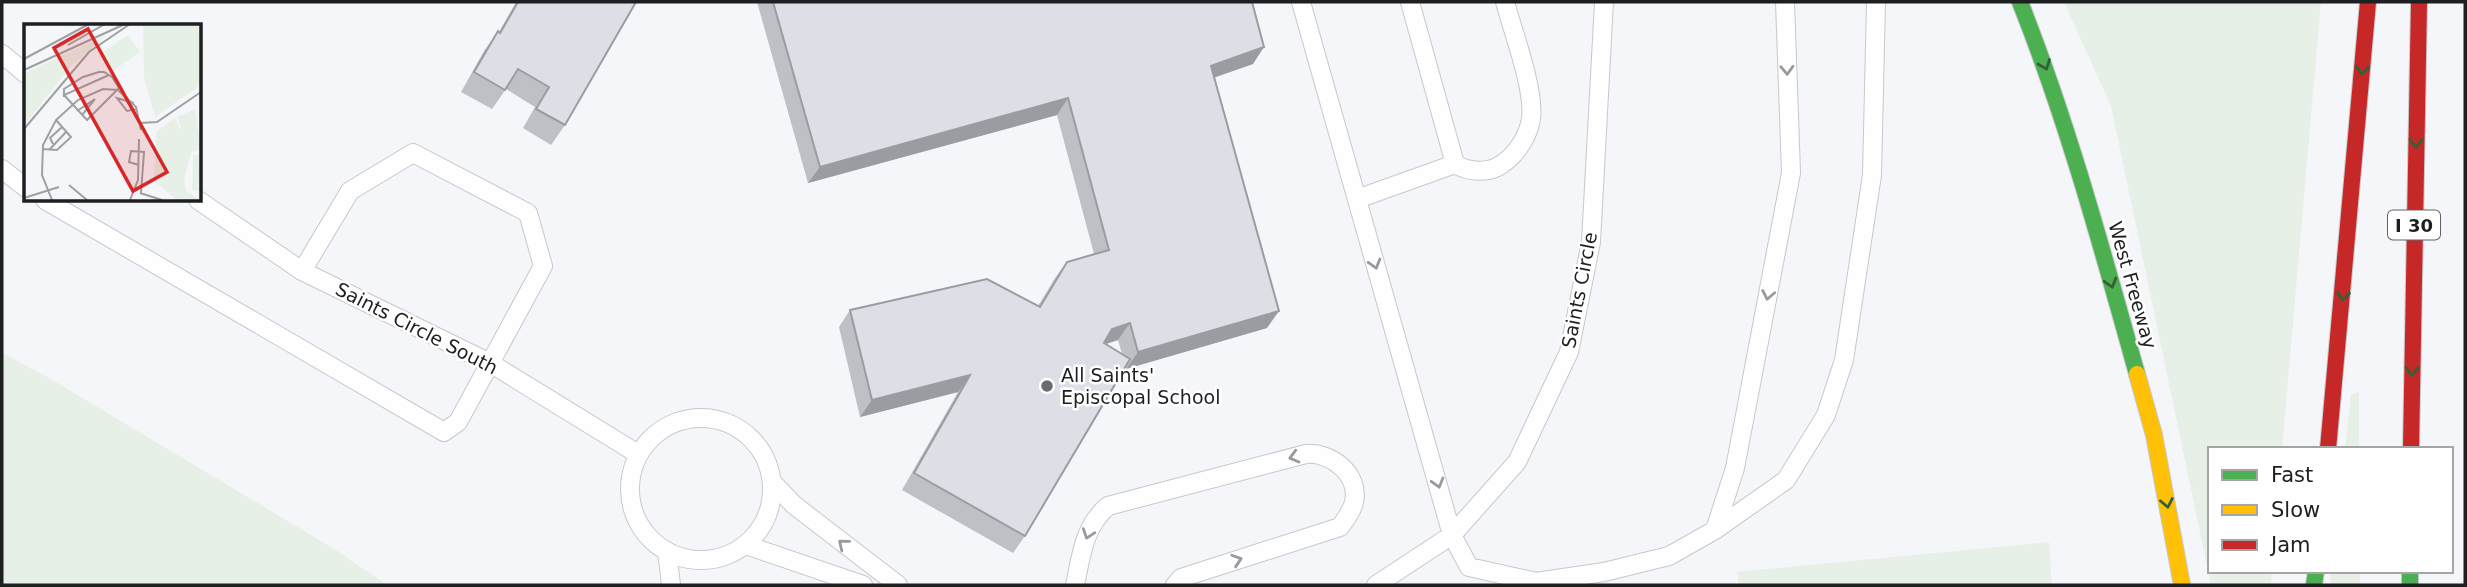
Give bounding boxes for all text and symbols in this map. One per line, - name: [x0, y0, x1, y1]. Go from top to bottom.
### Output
- inset map: [24, 24, 201, 201]
- one-way arrow: [2037, 59, 2051, 71]
- one-way arrow: [1780, 65, 1795, 76]
- one-way arrow: [2355, 65, 2370, 76]
- one-way arrow: [2408, 138, 2423, 149]
- road number: I 30: [2388, 210, 2440, 240]
- street label: West Freeway: [2104, 219, 2162, 351]
- street label: Saints Circle: [1557, 230, 1601, 350]
- one-way arrow: [1367, 258, 1382, 270]
- one-way arrow: [2103, 277, 2117, 289]
- street label: Saints Circle South: [332, 278, 502, 378]
- one-way arrow: [1761, 289, 1776, 301]
- one-way arrow: [2335, 291, 2350, 302]
- place label: All Saints' Episcopal School: [1061, 364, 1220, 408]
- one-way arrow: [2404, 366, 2420, 377]
- marker: All Saints' Episcopal School: [1039, 378, 1055, 394]
- legend: [2208, 447, 2453, 573]
- one-way arrow: [1288, 449, 1300, 463]
- text: Fast: [2271, 463, 2313, 487]
- one-way arrow: [1429, 477, 1444, 489]
- one-way arrow: [2159, 497, 2174, 509]
- text: Slow: [2271, 498, 2320, 522]
- one-way arrow: [1082, 527, 1096, 539]
- text: Jam: [2269, 533, 2311, 557]
- one-way arrow: [839, 540, 851, 553]
- one-way arrow: [1231, 554, 1243, 568]

